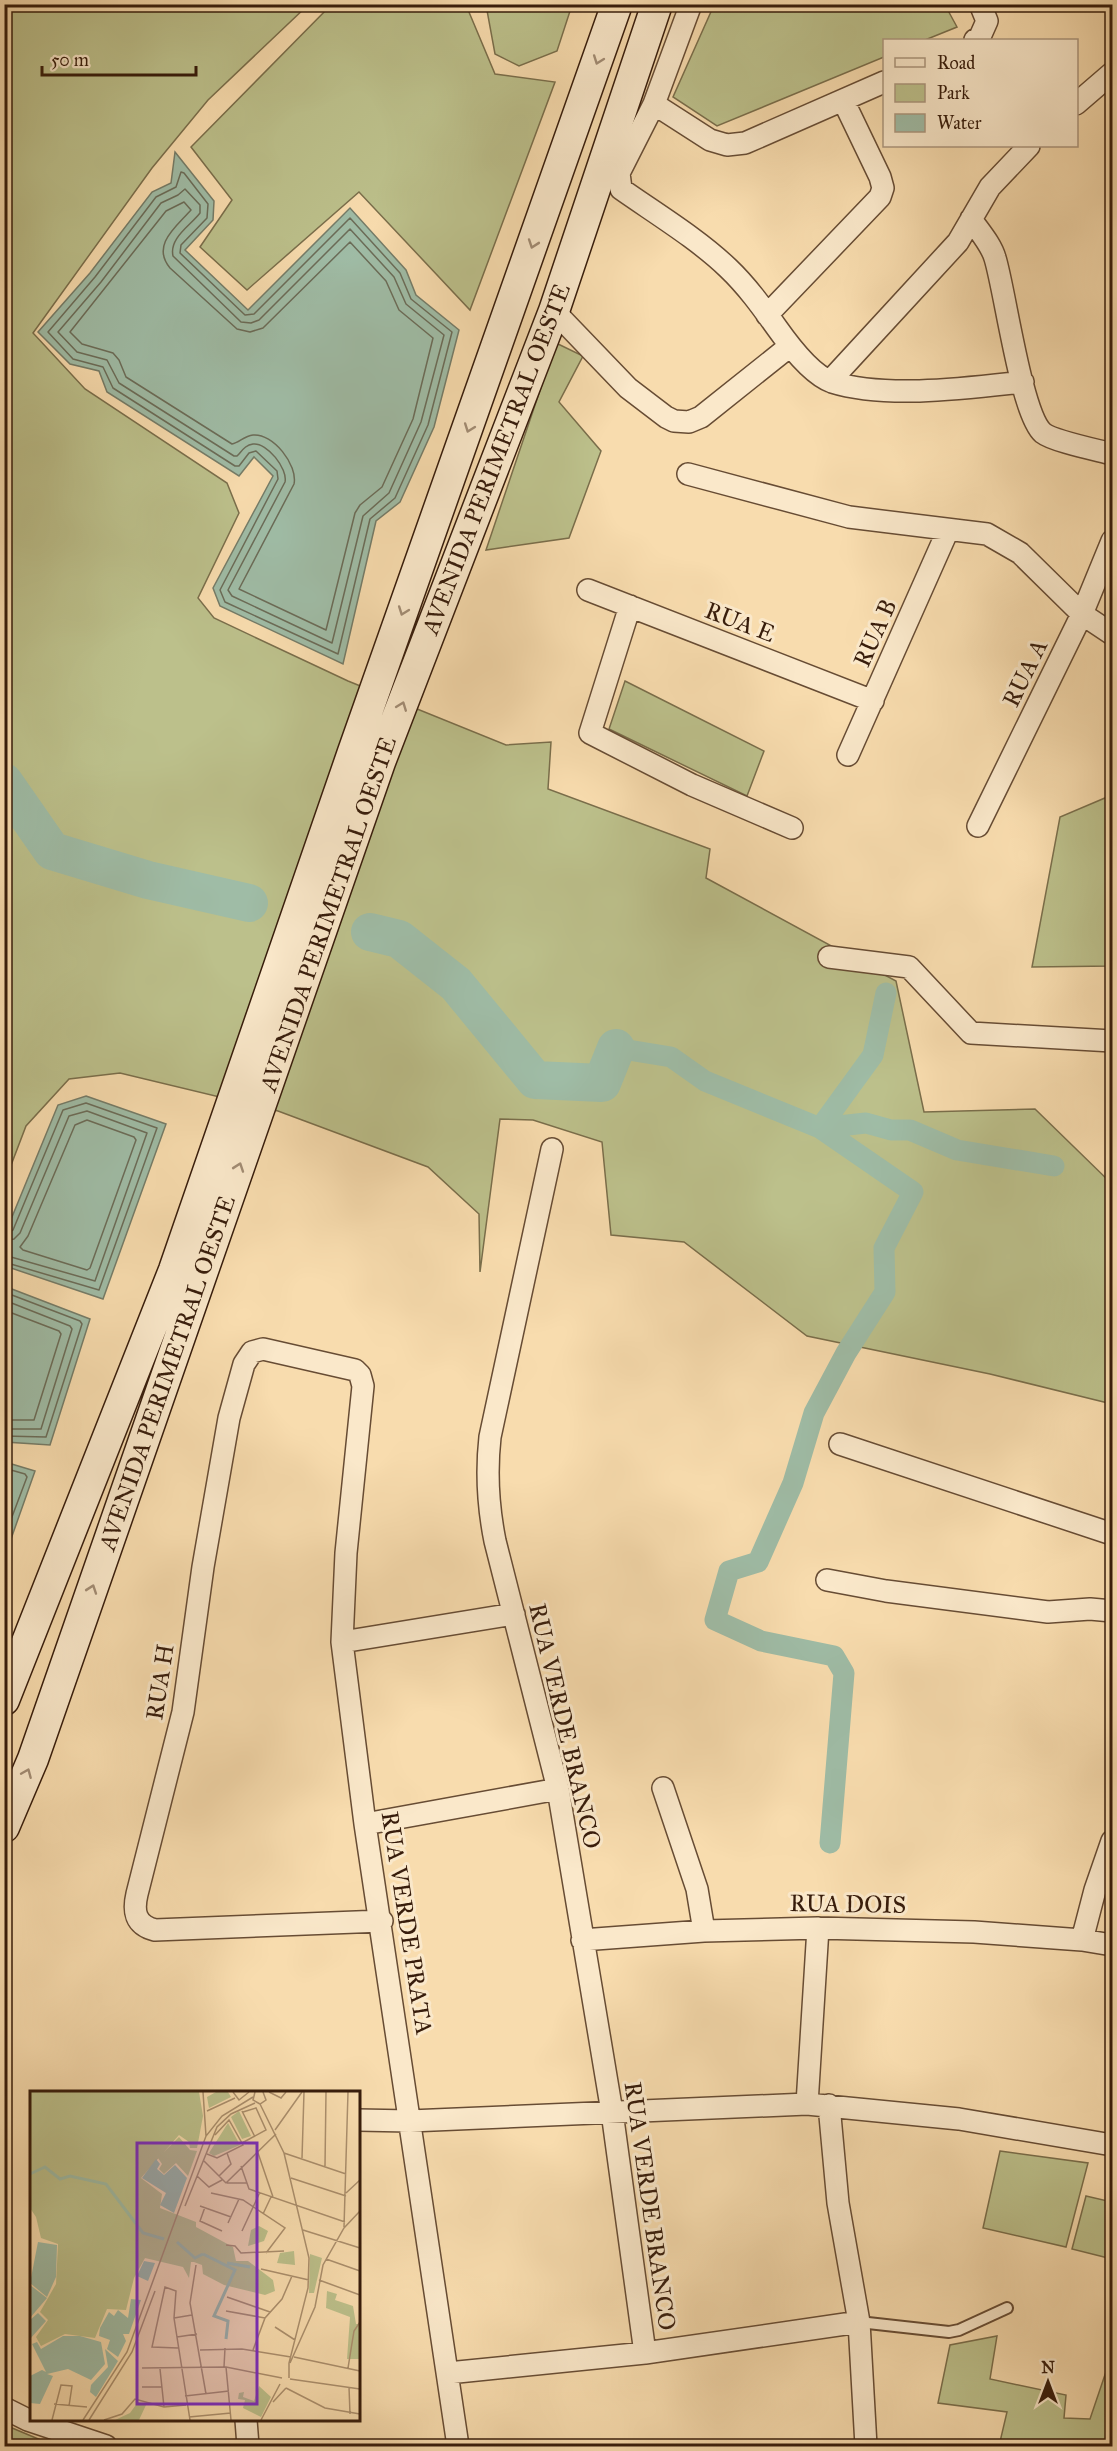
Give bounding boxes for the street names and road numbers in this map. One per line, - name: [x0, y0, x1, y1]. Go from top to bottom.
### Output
- street label: AVENIDA PERIMETRAL OESTE: [415, 279, 577, 640]
- street label: RUA B: [847, 594, 903, 672]
- street label: RUA E: [701, 595, 779, 649]
- street label: RUA A: [996, 634, 1054, 712]
- street label: AVENIDA PERIMETRAL OESTE: [253, 732, 403, 1097]
- street label: AVENIDA PERIMETRAL OESTE: [92, 1191, 242, 1556]
- street label: RUA VERDE BRANCO: [522, 1600, 608, 1852]
- street label: RUA H: [139, 1642, 181, 1722]
- street label: RUA VERDE PRATA: [375, 1809, 439, 2037]
- street label: RUA DOIS: [789, 1888, 907, 1920]
- street label: RUA VERDE BRANCO: [618, 2080, 682, 2332]

